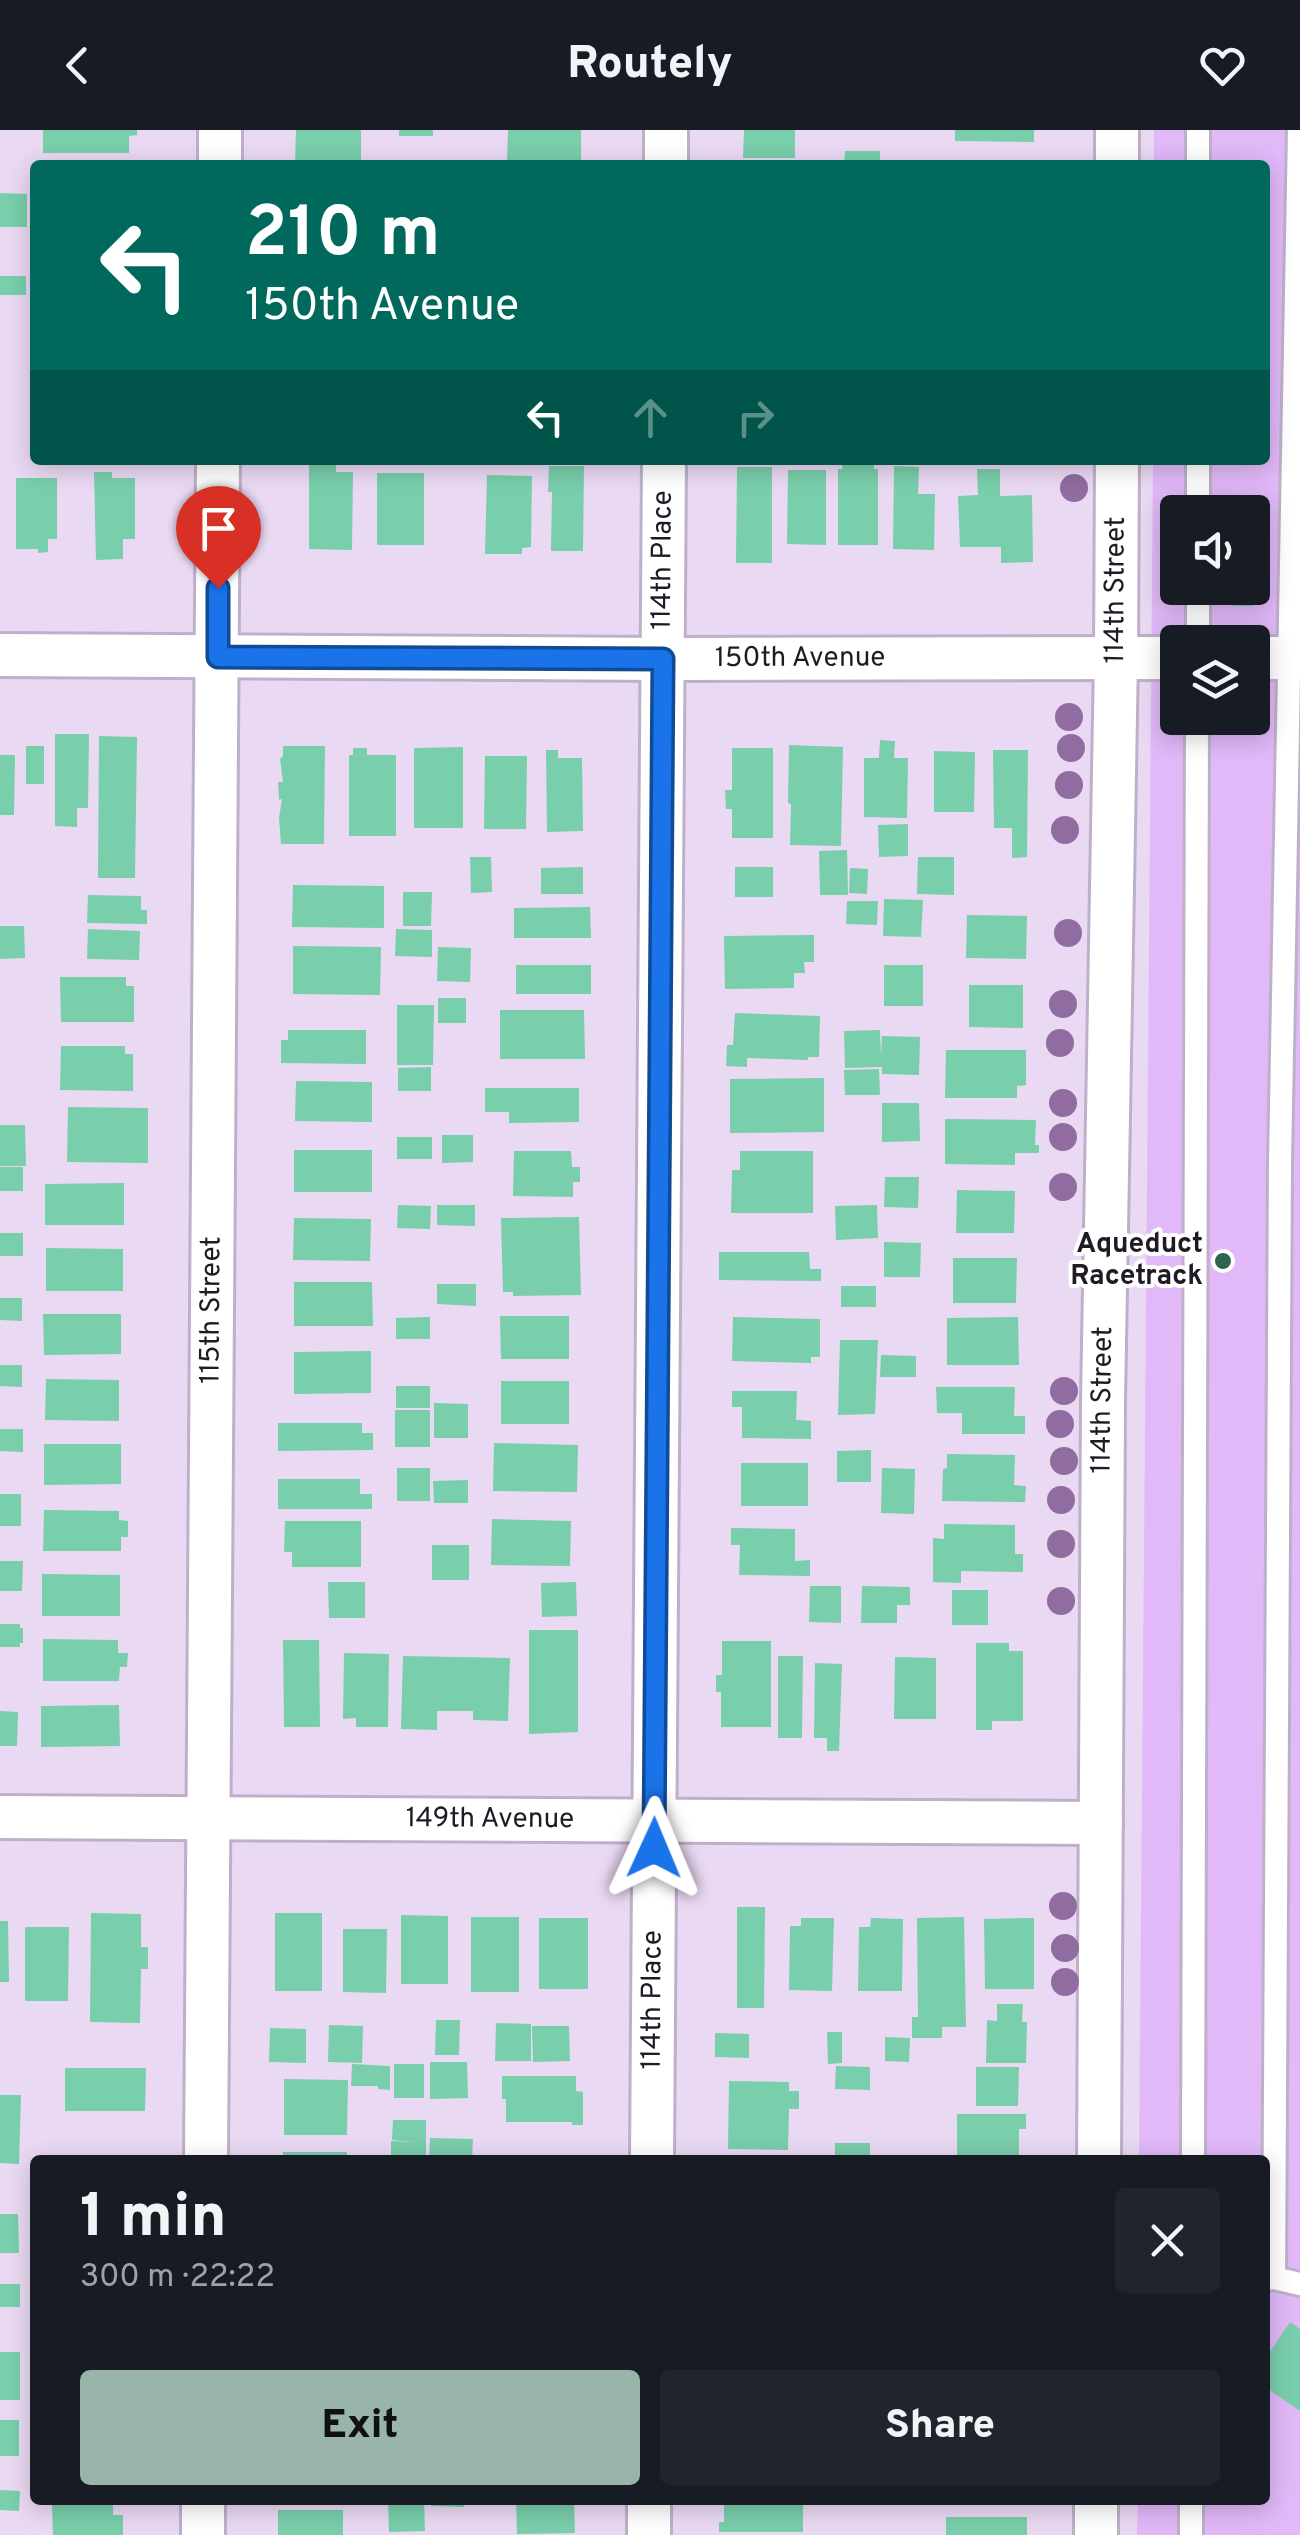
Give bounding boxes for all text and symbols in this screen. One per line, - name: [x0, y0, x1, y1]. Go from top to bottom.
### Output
- text: Routely: [567, 37, 733, 94]
- icon: back: [50, 38, 105, 93]
- icon: heart: [1195, 38, 1250, 93]
- text: 210 m: [245, 192, 441, 281]
- icon: left: [80, 200, 210, 330]
- text: 150th Avenue: [245, 279, 519, 336]
- icon: left: [518, 390, 573, 445]
- icon: ahead: [623, 390, 678, 445]
- icon: right: [728, 390, 783, 445]
- pin: [176, 486, 261, 589]
- street label: 114th Place: [645, 490, 682, 630]
- map controls: [1160, 495, 1270, 735]
- button: sound: [1160, 495, 1270, 605]
- icon: arrive: [191, 501, 246, 556]
- street label: 114th Street: [1098, 516, 1135, 664]
- button: layers: [1160, 625, 1270, 735]
- street label: 150th Avenue: [715, 641, 885, 677]
- place label: Aqueduct Racetrack: [1070, 1227, 1203, 1295]
- street label: 115th Street: [193, 1236, 231, 1384]
- marker: Aqueduct Racetrack: [1212, 1250, 1234, 1272]
- street label: 114th Street: [1085, 1326, 1122, 1474]
- position arrow: [602, 1796, 706, 1900]
- street label: 149th Avenue: [406, 1801, 574, 1838]
- street label: 114th Place: [635, 1930, 672, 2070]
- text: 1 min: [80, 2182, 227, 2258]
- button: close: [1115, 2188, 1220, 2293]
- text: 300 m · 22:22: [80, 2258, 275, 2298]
- button: Exit: [80, 2370, 640, 2485]
- button: Share: [660, 2370, 1220, 2485]

